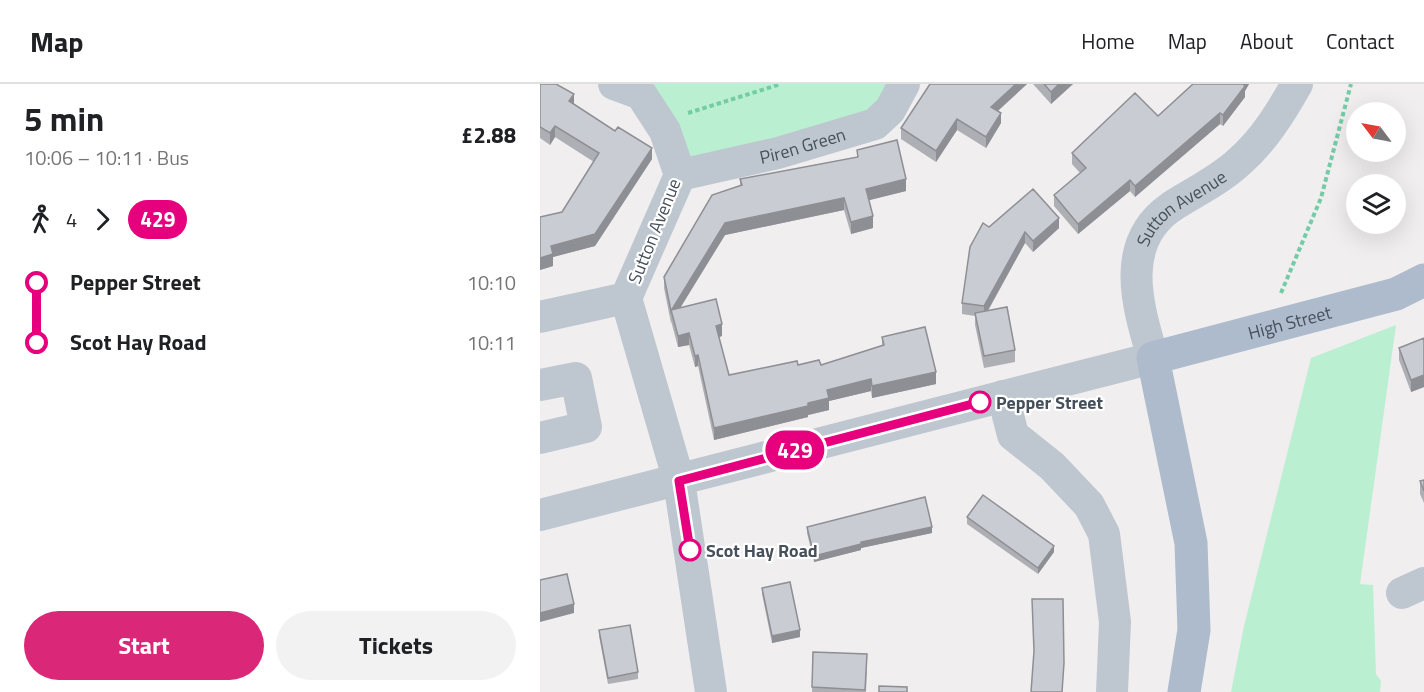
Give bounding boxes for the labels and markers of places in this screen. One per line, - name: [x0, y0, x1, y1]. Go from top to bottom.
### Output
- place label: Pepper Street: [996, 389, 1104, 416]
- marker: Pepper Street: [969, 391, 991, 413]
- place label: Scot Hay Road: [706, 537, 818, 564]
- marker: Scot Hay Road: [679, 539, 701, 561]

